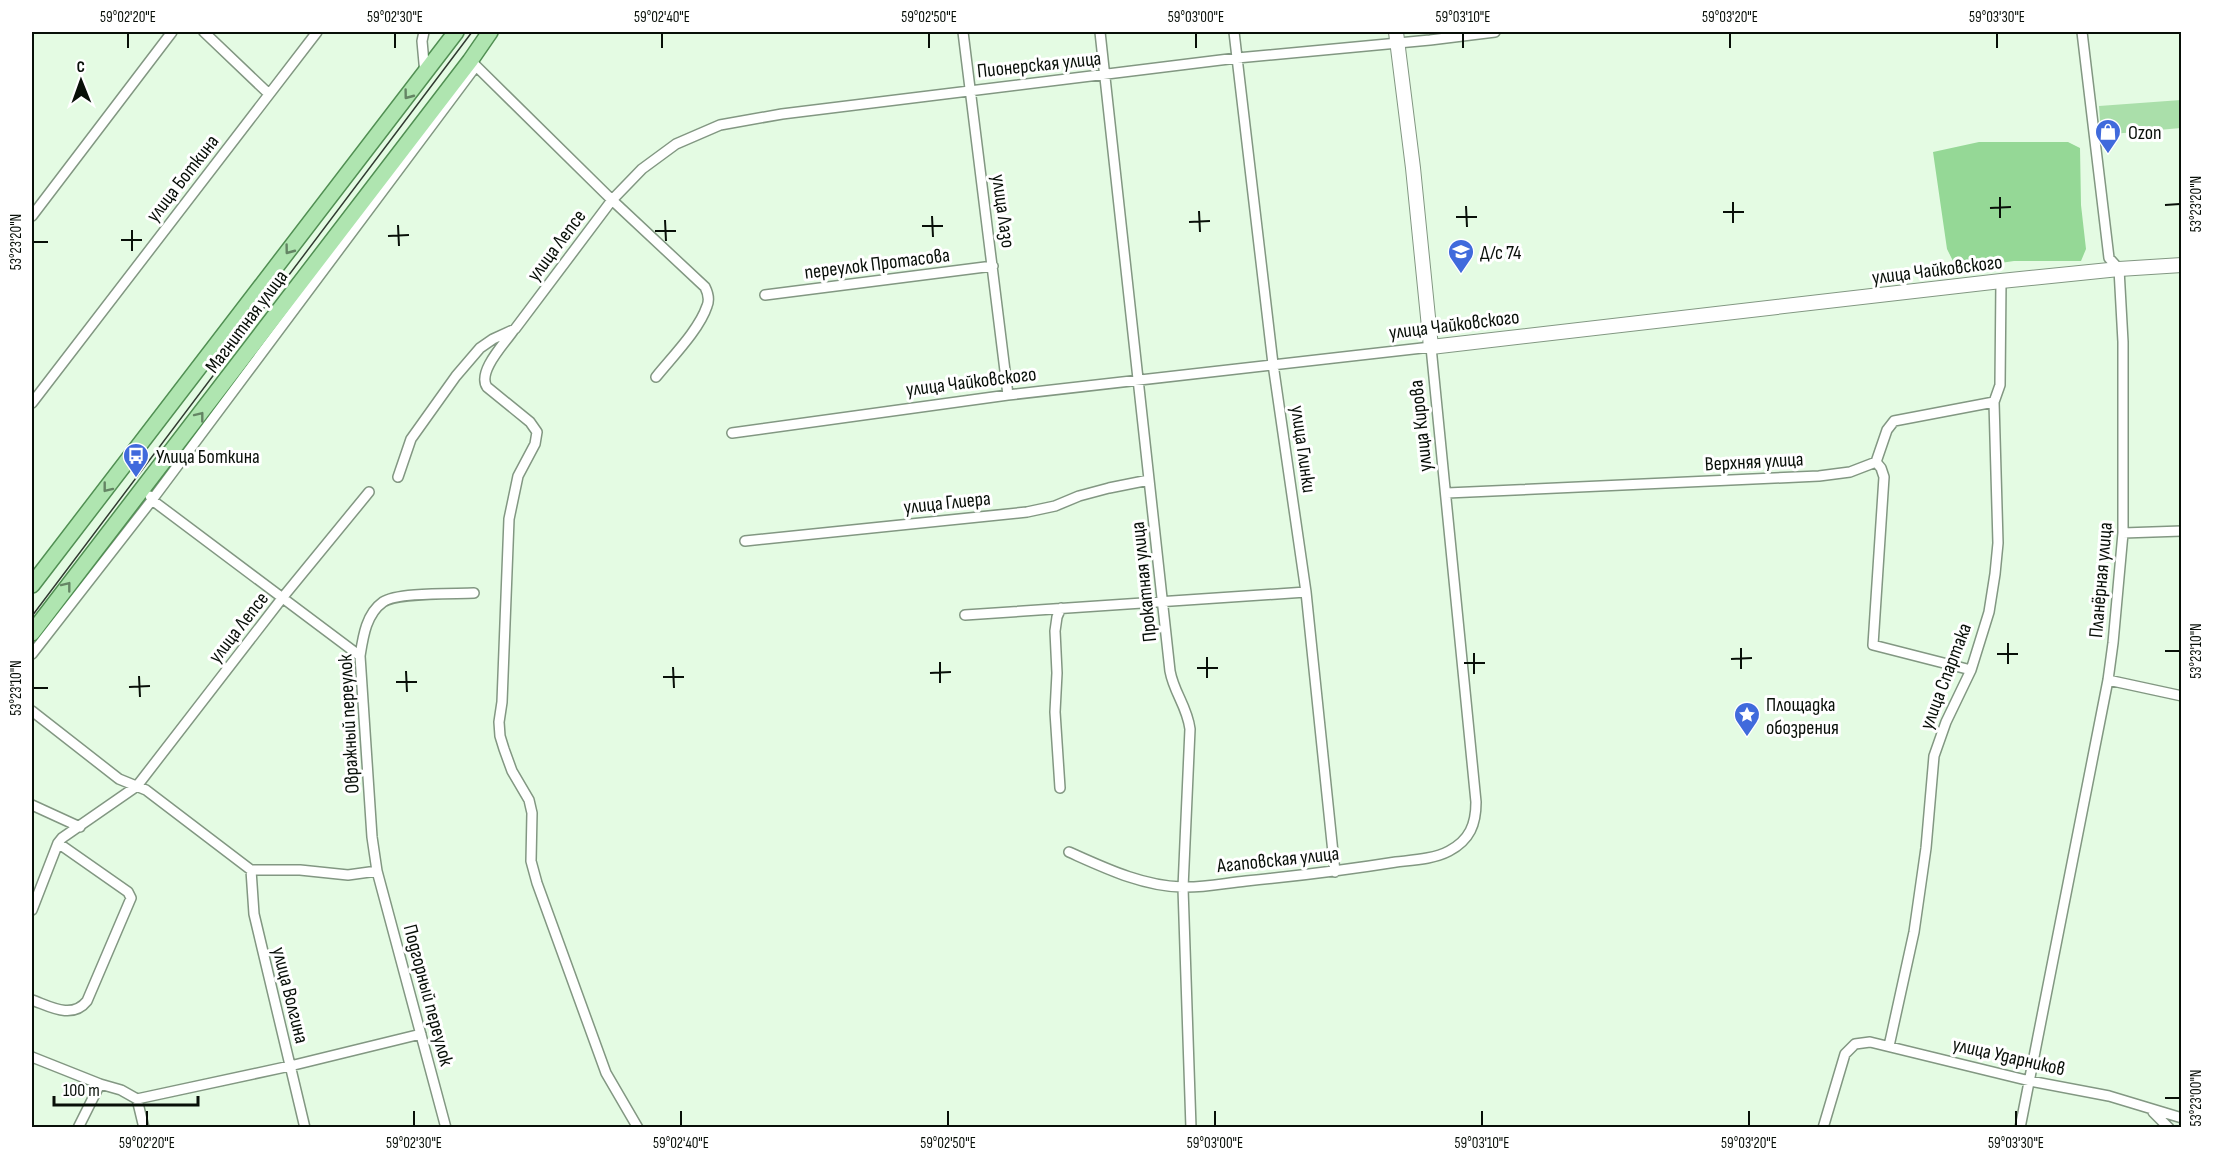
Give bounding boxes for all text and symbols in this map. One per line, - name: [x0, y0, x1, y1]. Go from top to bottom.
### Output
- text: 59°02'20"E: [100, 8, 156, 27]
- text: 59°02'30"E: [367, 8, 423, 27]
- text: 59°02'40"E: [634, 8, 690, 27]
- text: 59°02'50"E: [901, 8, 957, 27]
- text: 59°03'00"E: [1168, 8, 1224, 27]
- text: 59°03'10"E: [1436, 8, 1490, 27]
- text: 59°03'20"E: [1702, 8, 1758, 27]
- text: 59°03'30"E: [1969, 8, 2025, 27]
- street label: Пионерская улица: [976, 47, 1102, 83]
- north arrow: [51, 51, 111, 111]
- text: С: [76, 58, 85, 77]
- one-way arrow: [404, 88, 415, 99]
- shop icon: Ozon: [2093, 117, 2123, 155]
- place label: Ozon: [2128, 121, 2162, 145]
- street label: улица Боткина: [141, 130, 224, 227]
- street label: улица Лазо: [986, 173, 1020, 250]
- text: 53°23'20"N: [2187, 176, 2206, 232]
- street label: улица Лепсе: [522, 205, 592, 286]
- text: 53°23'20"N: [7, 214, 26, 270]
- school or university icon: Д/с 74: [1446, 237, 1476, 275]
- place label: Д/с 74: [1480, 241, 1521, 265]
- one-way arrow: [286, 243, 297, 254]
- street label: переулок Протасова: [803, 243, 951, 285]
- street label: улица Чайковского: [1871, 250, 2004, 290]
- street label: Магнитная улица: [200, 265, 293, 378]
- street label: улица Чайковского: [1388, 305, 1521, 345]
- street label: улица Чайковского: [905, 362, 1038, 402]
- street label: улица Кирова: [1404, 379, 1438, 473]
- street label: улица Глинки: [1285, 404, 1321, 494]
- one-way arrow: [192, 411, 203, 422]
- bus stop icon: Улица Боткина: [121, 441, 151, 479]
- place label: Улица Боткина: [156, 445, 260, 469]
- street label: Верхняя улица: [1704, 447, 1804, 477]
- one-way arrow: [103, 481, 114, 492]
- street label: улица Глиера: [902, 486, 992, 519]
- street label: Прокатная улица: [1126, 521, 1162, 643]
- street label: Планёрная улица: [2084, 521, 2118, 639]
- one-way arrow: [60, 582, 71, 593]
- street label: улица Лепсе: [204, 587, 274, 668]
- street label: улица Спартака: [1915, 620, 1977, 733]
- text: 53°23'10"N: [2187, 623, 2206, 679]
- street label: Овражный переулок: [333, 653, 365, 794]
- text: 53°23'10"N: [7, 660, 26, 716]
- place label: Площадка обозрения: [1766, 693, 1839, 740]
- place icon: Площадка обозрения: [1732, 700, 1762, 738]
- street label: Агаповская улица: [1215, 842, 1340, 878]
- street label: Подгорный переулок: [398, 922, 459, 1069]
- street label: улица Волгина: [266, 945, 314, 1046]
- street label: улица Ударников: [1950, 1032, 2067, 1082]
- scale bar: [54, 1069, 198, 1107]
- text: 53°23'00"N: [2187, 1070, 2206, 1126]
- text: 100 m: [63, 1080, 100, 1101]
- text: 59°02'20"E: [119, 1134, 175, 1153]
- text: 59°02'30"E: [386, 1134, 442, 1153]
- text: 59°02'40"E: [653, 1134, 709, 1153]
- text: 59°02'50"E: [920, 1134, 976, 1153]
- text: 59°03'00"E: [1187, 1134, 1243, 1153]
- text: 59°03'10"E: [1455, 1134, 1509, 1153]
- text: 59°03'20"E: [1721, 1134, 1777, 1153]
- text: 59°03'30"E: [1988, 1134, 2044, 1153]

